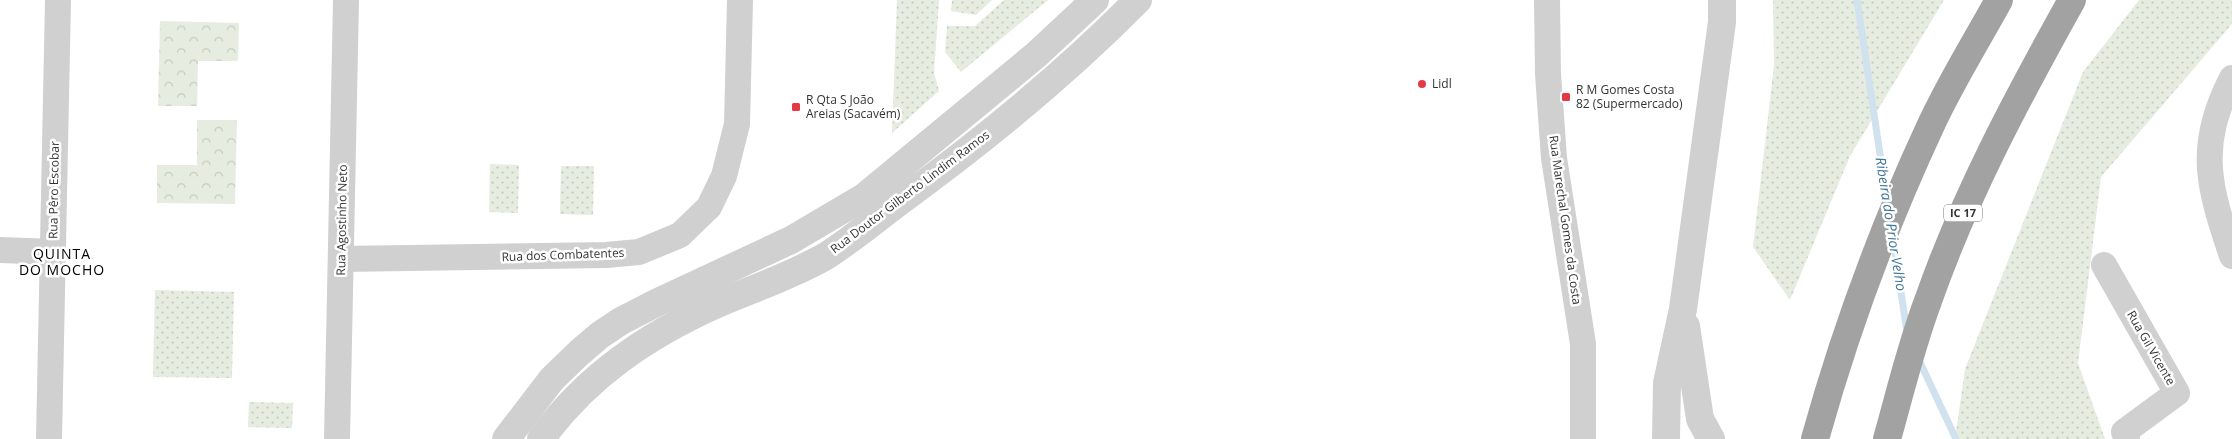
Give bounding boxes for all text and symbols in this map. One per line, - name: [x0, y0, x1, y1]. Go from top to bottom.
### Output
- place label: Lidl: [1432, 75, 1452, 92]
- marker: Lidl: [1416, 78, 1428, 90]
- place label: R M Gomes Costa 82 (Supermercado): [1576, 81, 1683, 112]
- place label: R Qta S João Areias (Sacavém): [806, 91, 901, 122]
- marker: R M Gomes Costa 82 (Supermercado): [1560, 91, 1572, 103]
- marker: R Qta S João Areias (Sacavém): [790, 101, 802, 113]
- street label: Rua Doutor Gilberto Lindim Ramos: [827, 126, 993, 257]
- street label: Rua Marechal Gomes da Costa: [1545, 134, 1586, 306]
- street label: Rua Pêro Escobar: [44, 141, 63, 239]
- water label: Ribeira do Prior Velho: [1872, 156, 1911, 292]
- street label: Rua Agostinho Neto: [332, 164, 351, 276]
- road number: IC 17: [1944, 204, 1982, 222]
- district label: QUINTA DO MOCHO: [19, 244, 105, 279]
- street label: Rua dos Combatentes: [501, 244, 625, 265]
- street label: Rua Gil Vicente: [2123, 307, 2180, 388]

